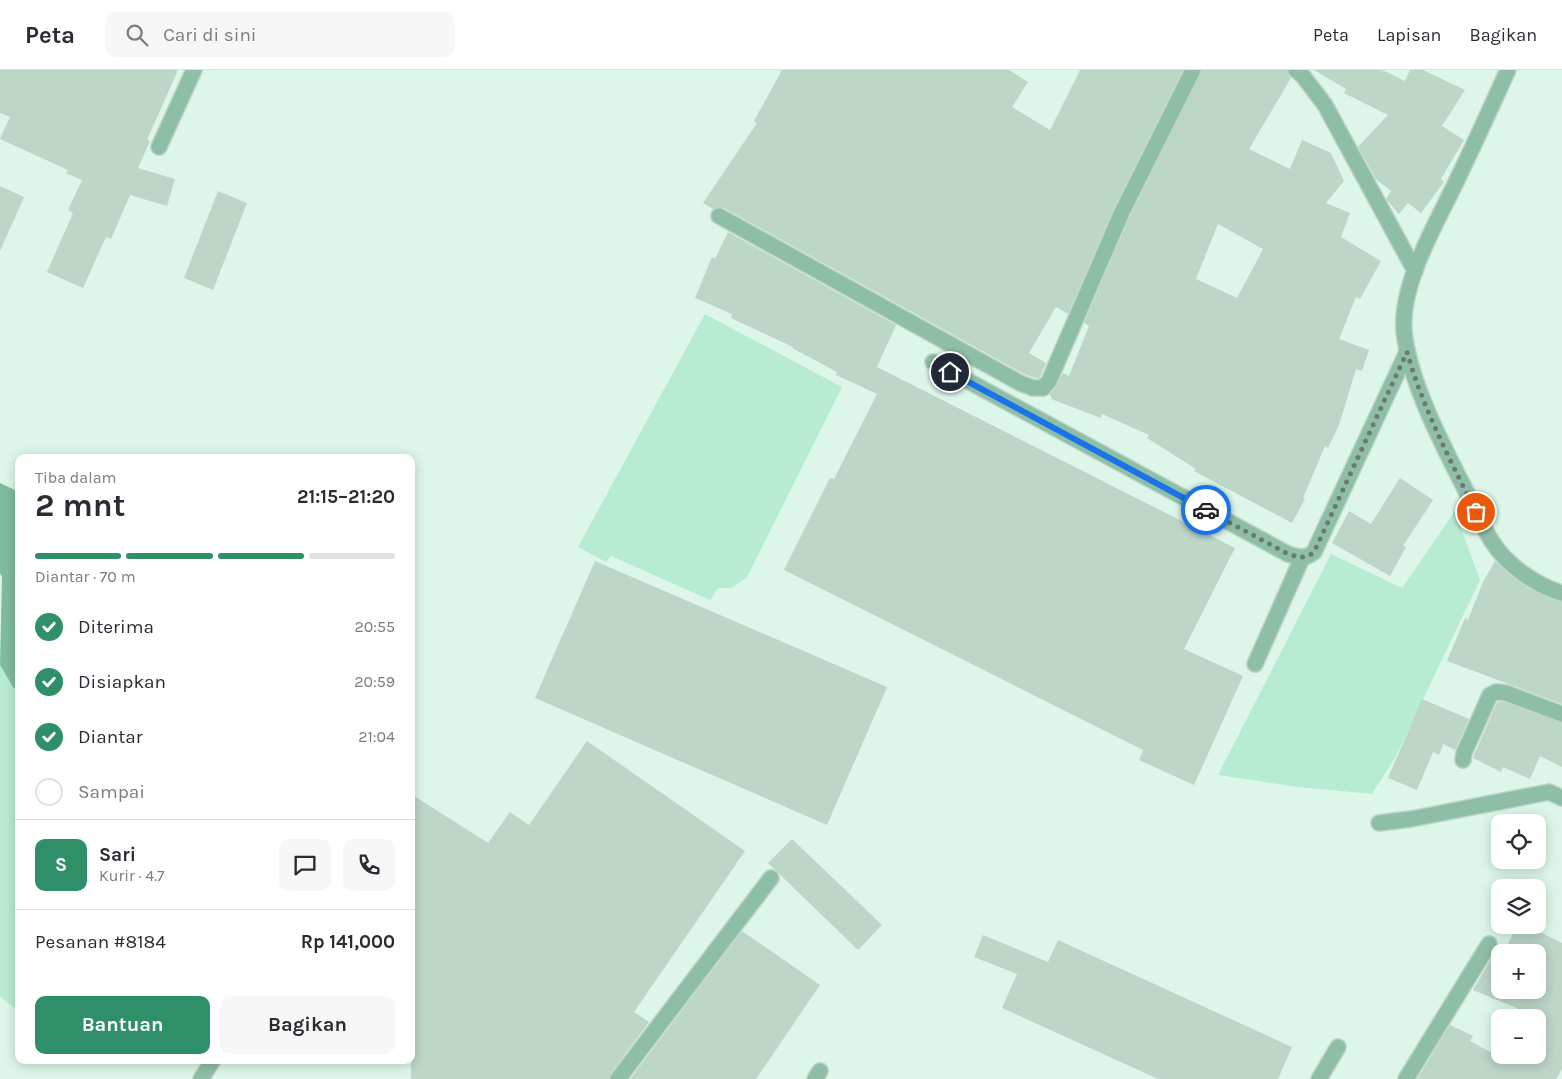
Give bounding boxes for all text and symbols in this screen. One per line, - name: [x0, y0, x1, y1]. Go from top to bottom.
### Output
- search box: [105, 12, 455, 57]
- text: Peta: [25, 21, 75, 49]
- icon: search: [123, 21, 151, 49]
- text: Cari di sini: [163, 24, 257, 46]
- text: Peta: [1313, 24, 1349, 46]
- text: Lapisan: [1377, 24, 1441, 46]
- text: Bagikan: [1469, 24, 1537, 46]
- pin: [929, 351, 971, 393]
- icon: home: [936, 358, 964, 386]
- text: Tiba dalam: [35, 468, 116, 487]
- courier: [1181, 485, 1231, 535]
- text: 21:15–21:20: [297, 486, 395, 508]
- text: 2 mnt: [35, 487, 125, 524]
- pin: [1455, 491, 1497, 533]
- icon: car: [1192, 496, 1220, 524]
- icon: bag: [1462, 498, 1490, 526]
- text: Diantar · 70 m: [35, 567, 136, 586]
- icon: check: [35, 613, 63, 641]
- text: Diterima: [78, 616, 154, 638]
- text: 20:55: [354, 617, 395, 636]
- icon: check: [35, 668, 63, 696]
- text: Disiapkan: [78, 671, 166, 693]
- text: 20:59: [354, 672, 395, 691]
- icon: check: [35, 723, 63, 751]
- text: Diantar: [78, 726, 143, 748]
- text: 21:04: [358, 727, 395, 746]
- text: Sampai: [78, 781, 145, 803]
- map controls: [1491, 814, 1546, 1064]
- button: locate: [1491, 814, 1546, 869]
- button: chat: [279, 839, 331, 891]
- button: phone: [343, 839, 395, 891]
- text: Sari: [99, 844, 136, 866]
- text: S: [55, 854, 67, 876]
- text: Kurir · 4.7: [99, 866, 165, 885]
- button: layers: [1491, 879, 1546, 934]
- text: Pesanan #8184: [35, 931, 166, 953]
- text: Rp 141,000: [301, 931, 395, 953]
- button: +: [1491, 944, 1546, 999]
- button: Bantuan: [35, 996, 210, 1054]
- button: Bagikan: [220, 996, 395, 1054]
- button: −: [1491, 1009, 1546, 1064]

